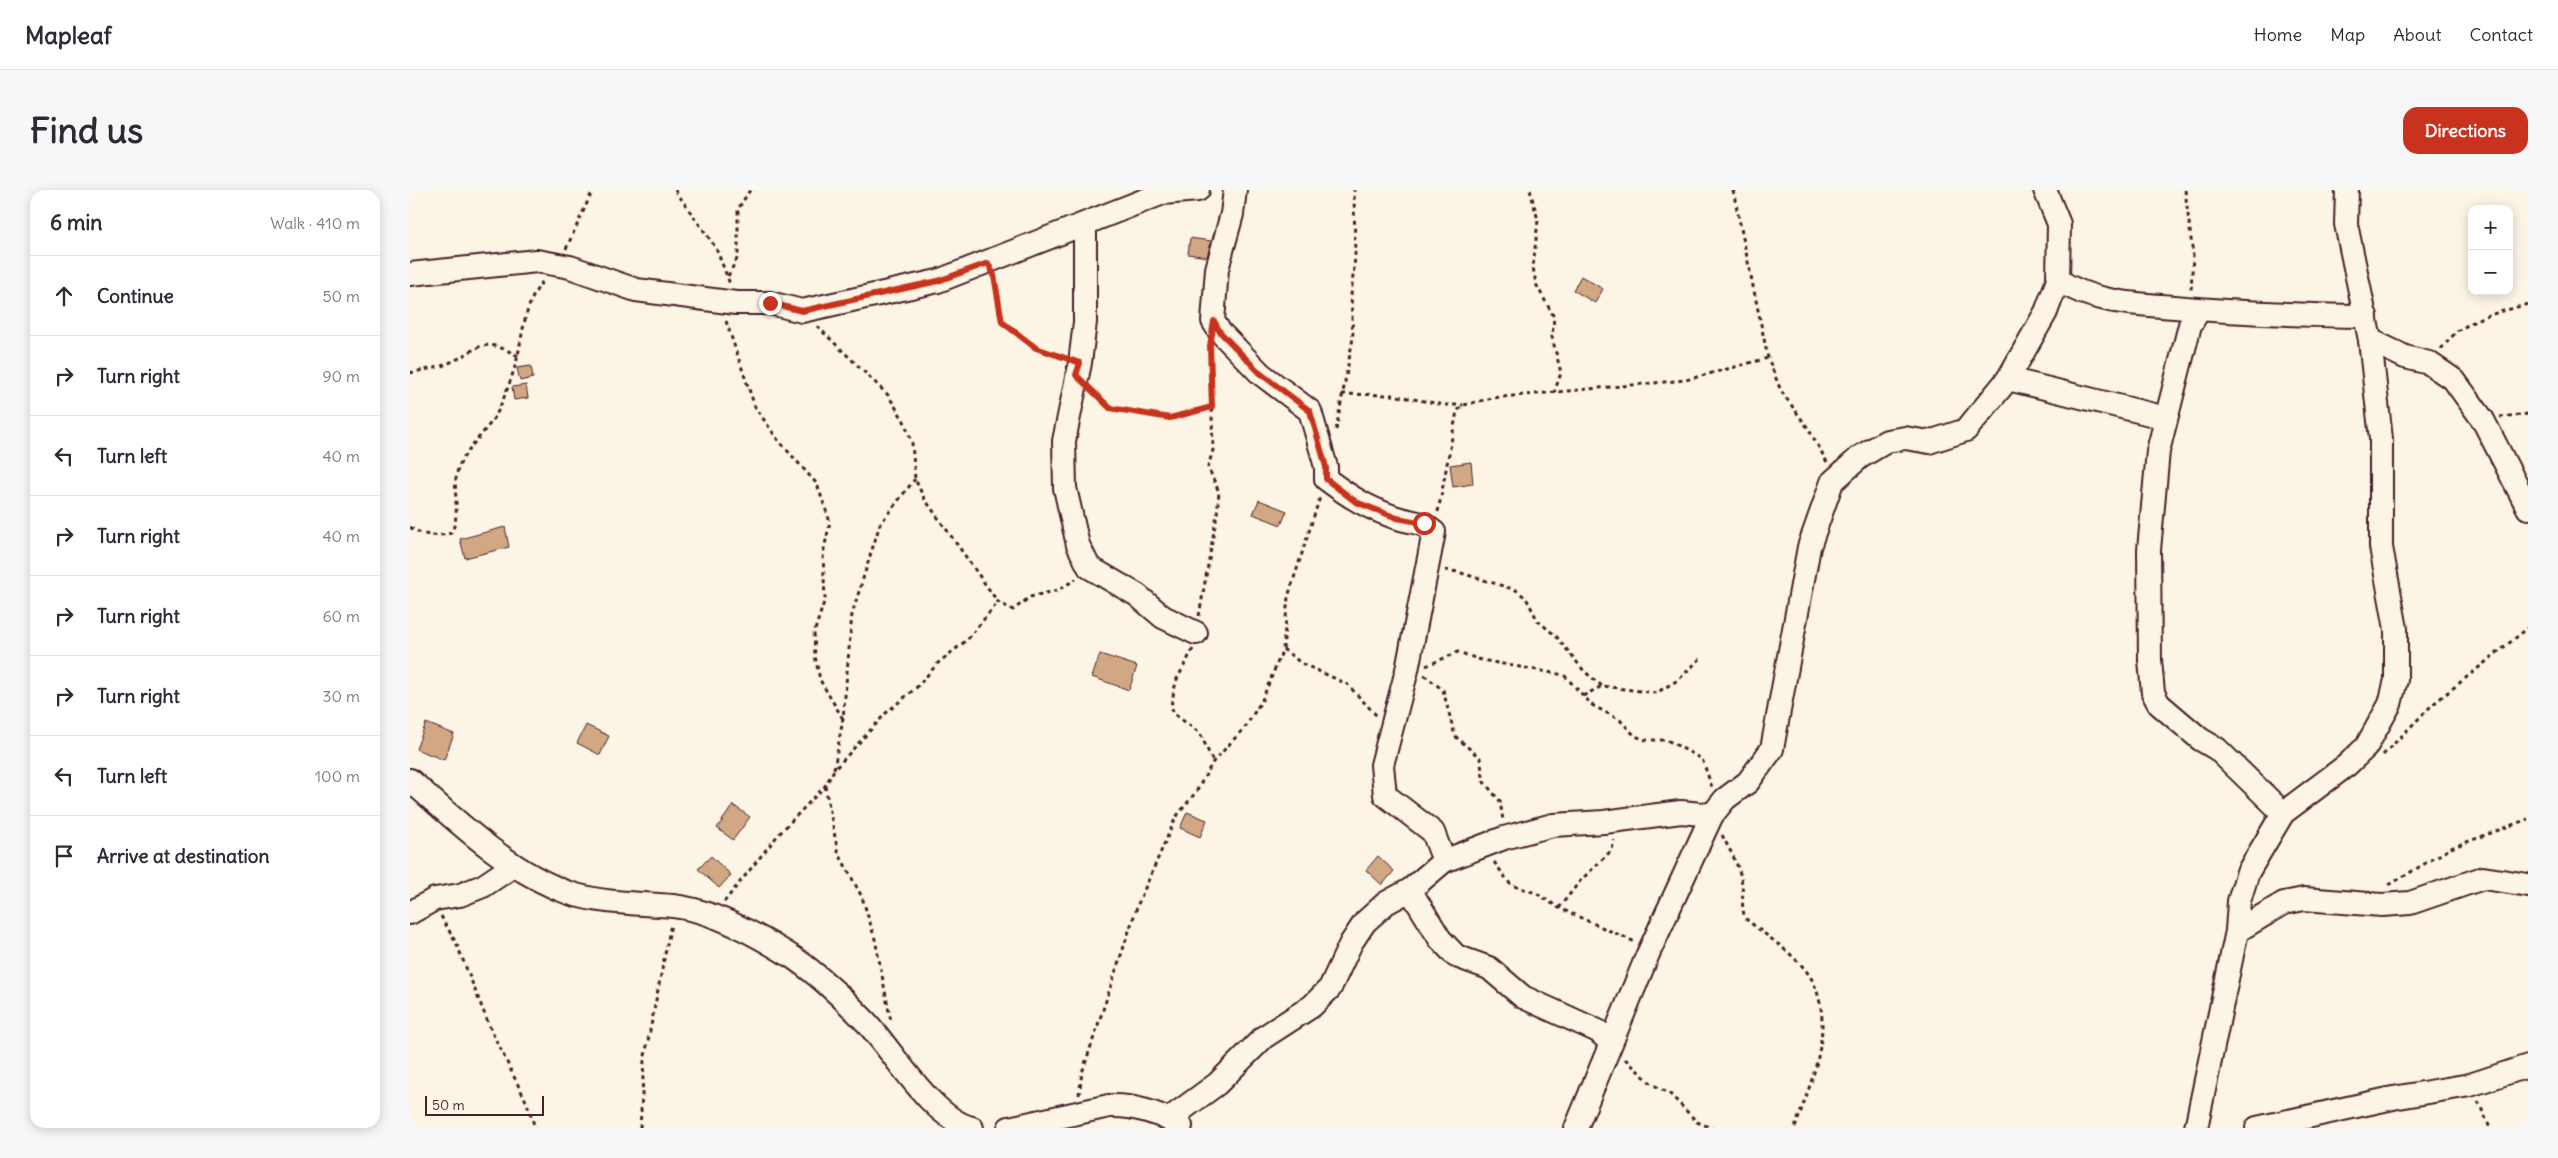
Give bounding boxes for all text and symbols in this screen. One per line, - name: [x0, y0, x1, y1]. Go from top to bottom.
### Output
- text: Mapleaf: [25, 20, 112, 50]
- text: Home: [2254, 23, 2302, 46]
- text: Map: [2330, 23, 2365, 46]
- text: About: [2393, 23, 2441, 46]
- text: Contact: [2469, 23, 2533, 46]
- button: Directions: [2403, 107, 2528, 154]
- text: Find us: [30, 108, 143, 152]
- map controls: [2468, 205, 2513, 295]
- button: +: [2468, 205, 2513, 250]
- text: 6 min: [50, 209, 102, 236]
- text: Walk · 410 m: [270, 213, 360, 233]
- button: −: [2468, 250, 2513, 295]
- icon: ahead: [50, 282, 78, 310]
- text: Continue: [97, 284, 174, 308]
- text: 50 m: [322, 286, 360, 306]
- route end: [759, 292, 782, 315]
- icon: right: [50, 362, 78, 390]
- text: Turn right: [97, 364, 180, 388]
- text: 90 m: [322, 366, 360, 386]
- icon: left: [50, 442, 78, 470]
- text: Turn left: [97, 444, 167, 468]
- text: 40 m: [322, 446, 360, 466]
- route start: [1413, 512, 1436, 535]
- icon: right: [50, 522, 78, 550]
- text: Turn right: [97, 524, 180, 548]
- text: 40 m: [322, 526, 360, 546]
- icon: right: [50, 602, 78, 630]
- text: Turn right: [97, 604, 180, 628]
- text: 60 m: [322, 606, 360, 626]
- icon: right: [50, 682, 78, 710]
- text: Turn right: [97, 684, 180, 708]
- text: 30 m: [323, 686, 360, 706]
- icon: left: [50, 762, 78, 790]
- text: Turn left: [97, 764, 167, 788]
- text: 100 m: [315, 766, 360, 786]
- icon: arrive: [50, 842, 78, 870]
- text: Arrive at destination: [97, 844, 270, 868]
- scale bar: [425, 1093, 544, 1116]
- text: 50 m: [432, 1096, 465, 1114]

